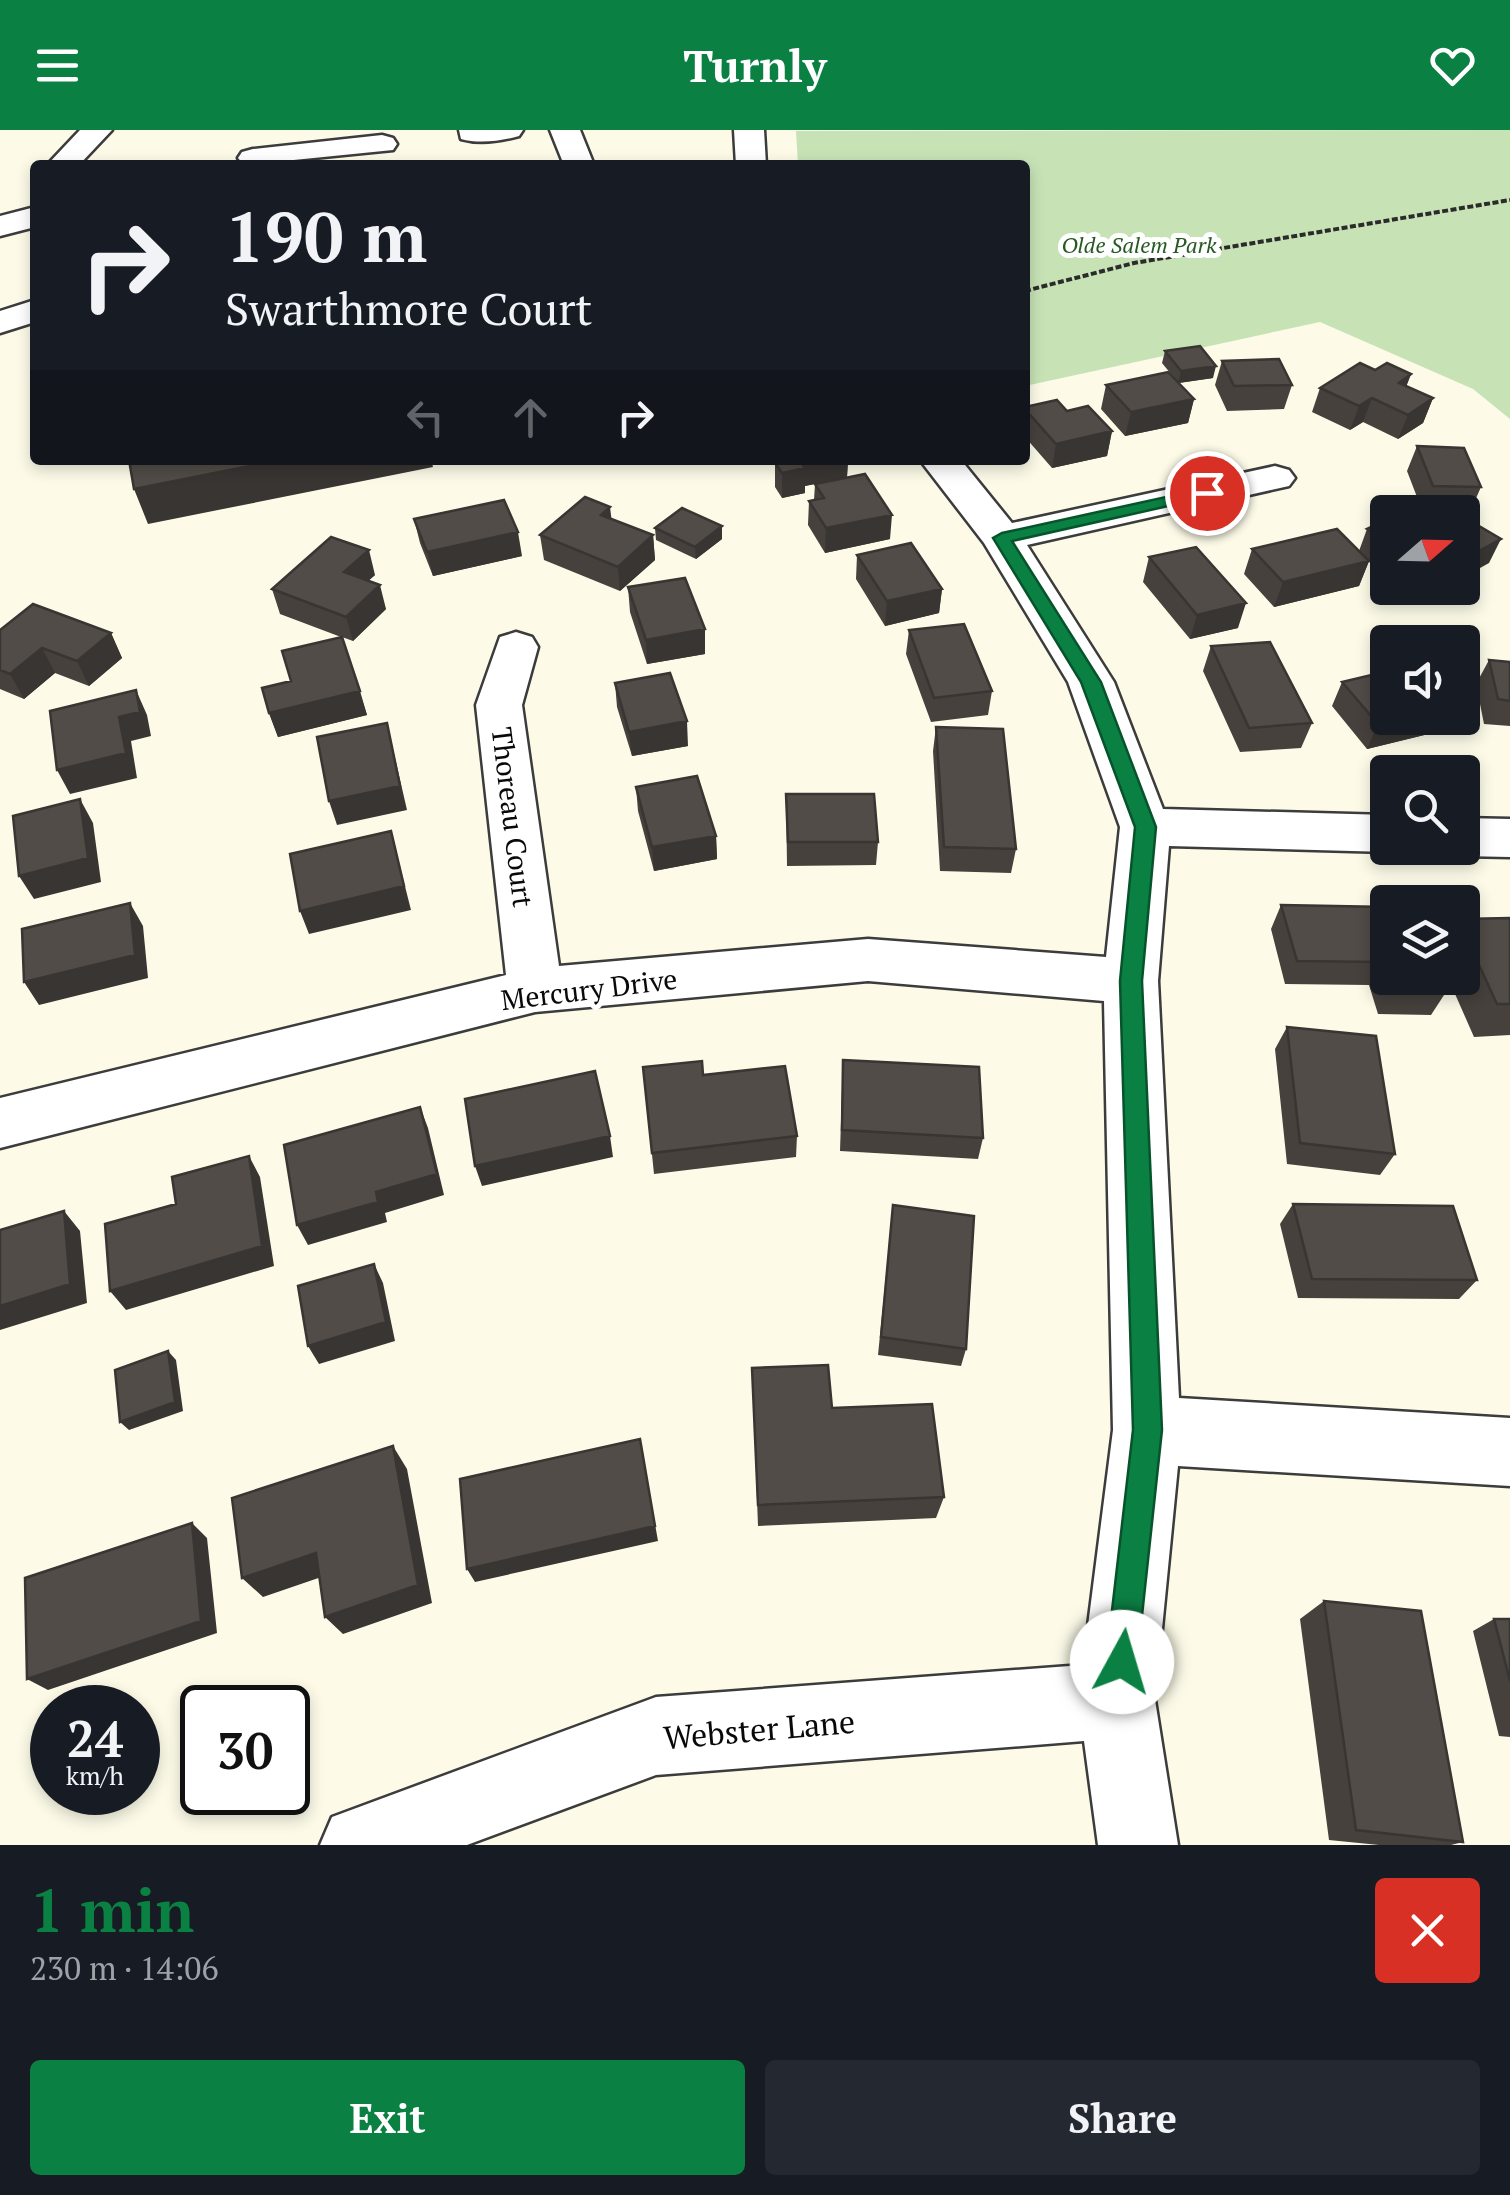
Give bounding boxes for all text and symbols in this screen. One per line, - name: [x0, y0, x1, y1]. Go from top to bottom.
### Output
- text: Turnly: [683, 35, 827, 95]
- icon: menu: [30, 38, 85, 93]
- icon: heart: [1425, 38, 1480, 93]
- text: 190 m: [225, 189, 427, 282]
- icon: right: [60, 200, 190, 330]
- park label: Olde Salem Park: [1061, 230, 1217, 259]
- text: Swarthmore Court: [225, 278, 592, 338]
- icon: left: [398, 390, 453, 445]
- icon: ahead: [503, 390, 558, 445]
- icon: right: [608, 390, 663, 445]
- pin: [1165, 451, 1250, 536]
- icon: arrive: [1180, 466, 1235, 521]
- north arrow: [1370, 495, 1480, 605]
- map controls: [1370, 495, 1480, 995]
- button: sound: [1370, 625, 1480, 735]
- street label: Thoreau Court: [484, 725, 542, 910]
- button: search: [1370, 755, 1480, 865]
- button: layers: [1370, 885, 1480, 995]
- street label: Mercury Drive: [499, 960, 679, 1018]
- position arrow: [1070, 1610, 1174, 1714]
- speed limit sign: 30: [180, 1685, 310, 1815]
- street label: Webster Lane: [661, 1700, 857, 1758]
- text: 24: [67, 1705, 123, 1771]
- text: km/h: [66, 1759, 124, 1792]
- text: 1 min: [30, 1870, 194, 1949]
- button: close: [1375, 1878, 1480, 1983]
- text: 230 m · 14:06: [30, 1947, 218, 1989]
- button: Exit: [30, 2060, 745, 2175]
- button: Share: [765, 2060, 1480, 2175]

